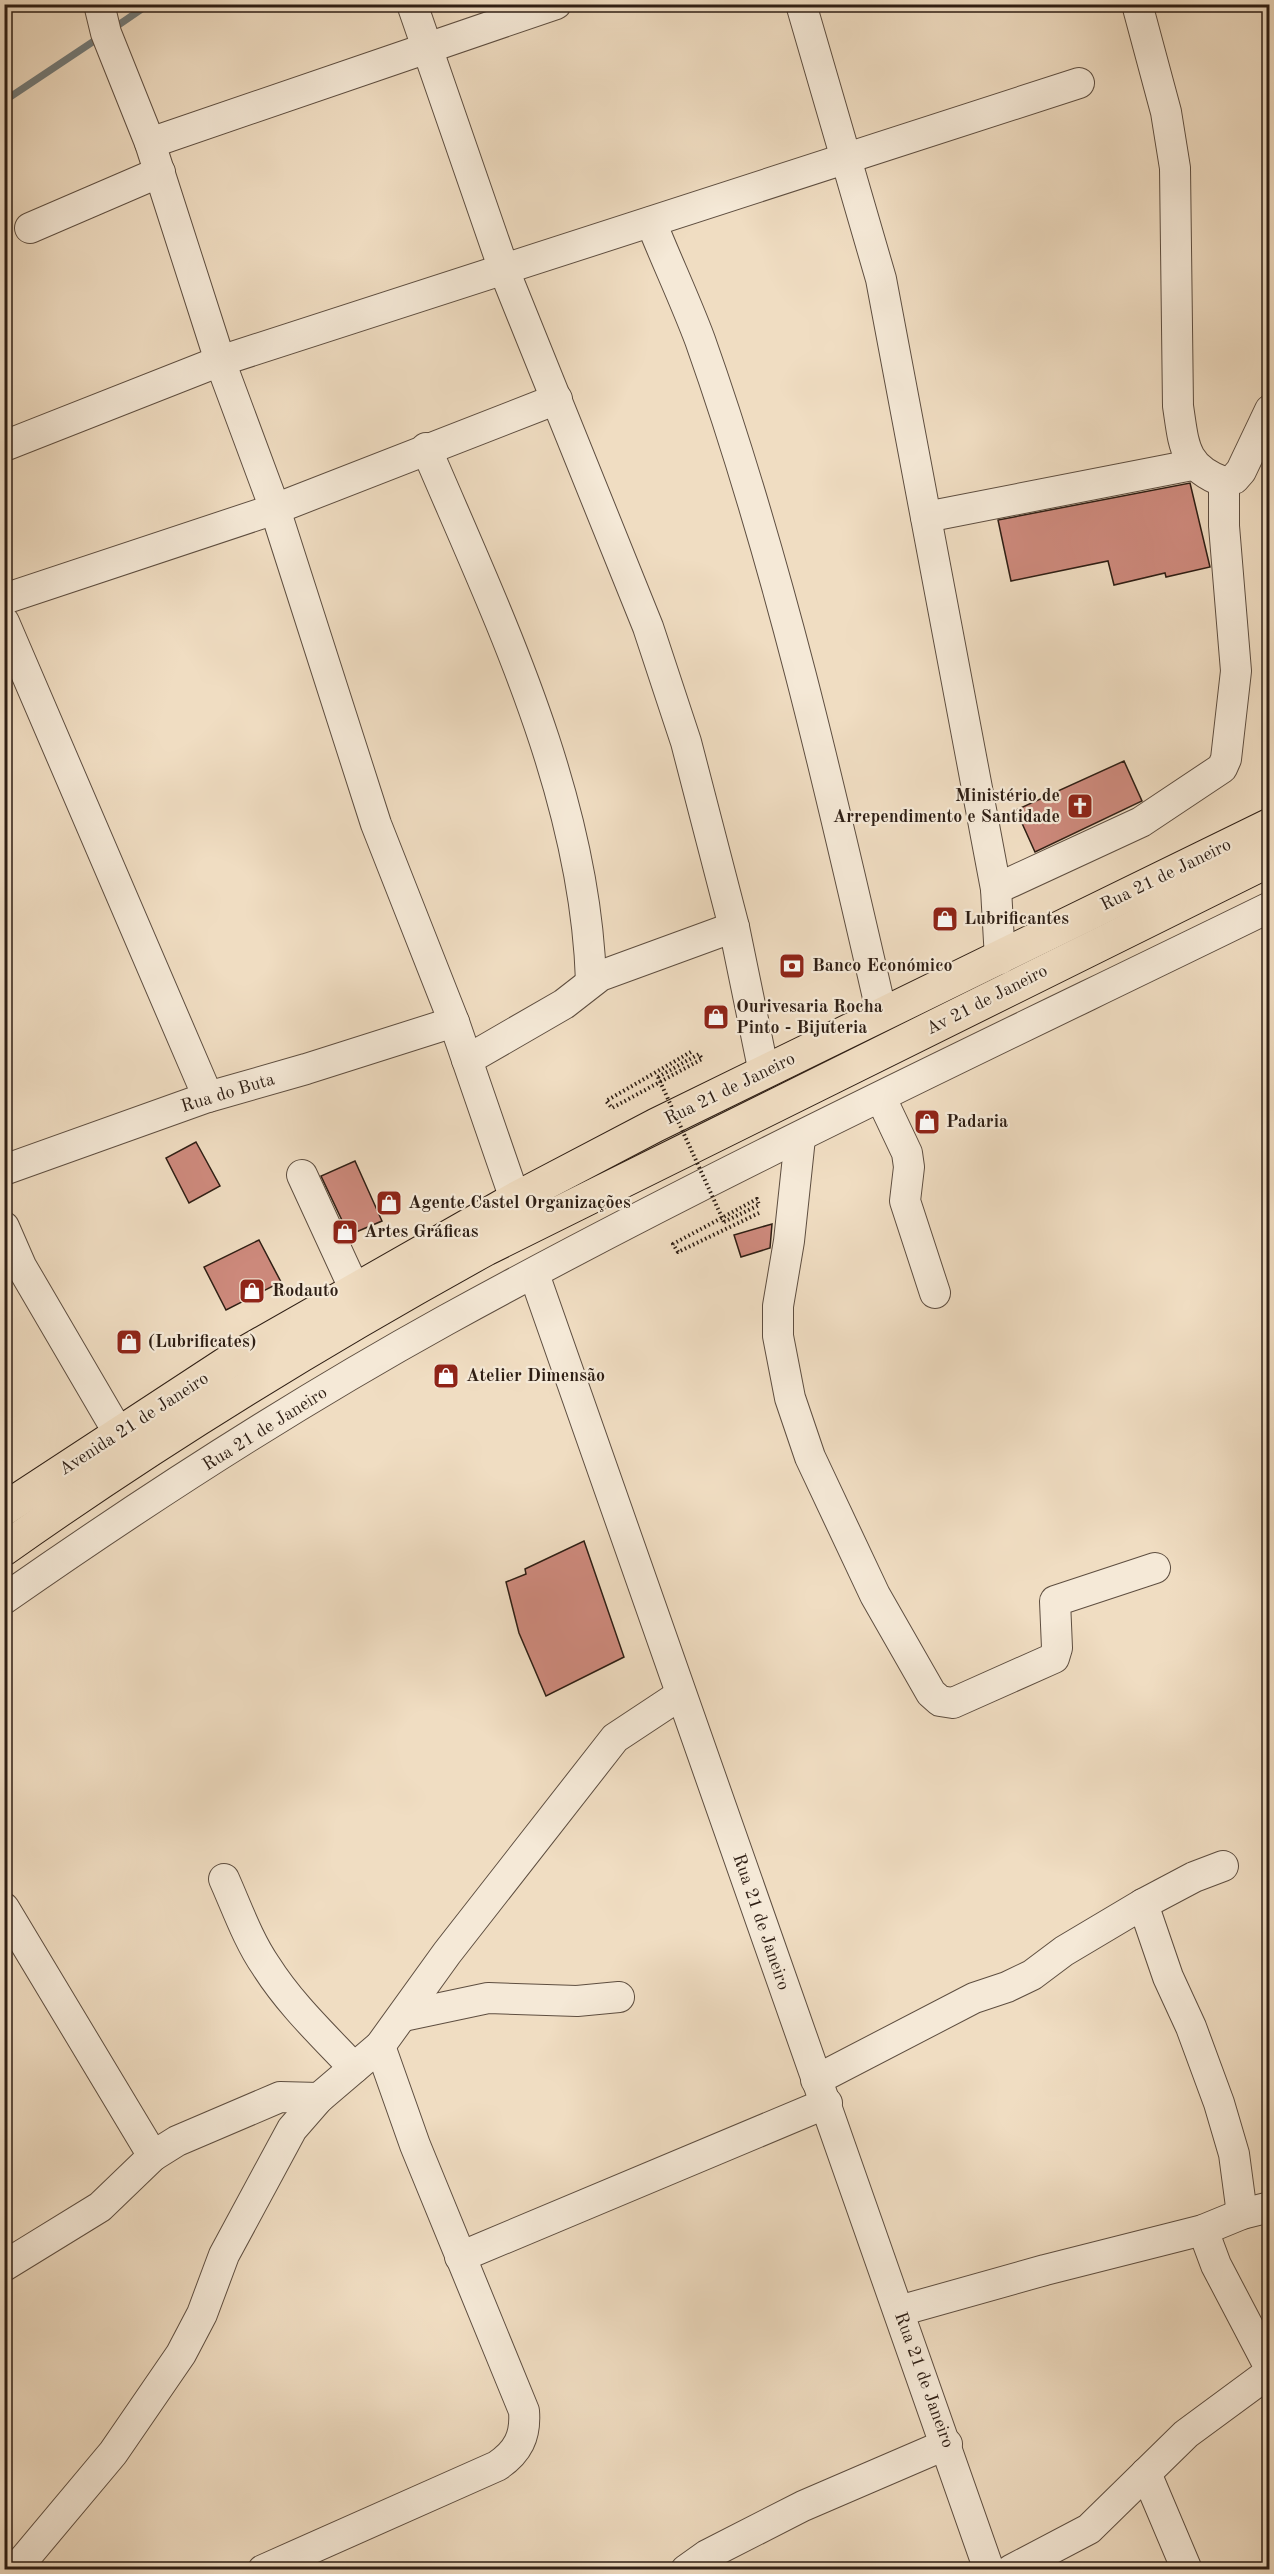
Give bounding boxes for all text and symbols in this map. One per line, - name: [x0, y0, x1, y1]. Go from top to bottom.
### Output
- place label: Ministério de Arrependimento e Santidade: [833, 787, 1060, 826]
- church icon: Ministério de Arrependimento e Santidade: [1065, 791, 1095, 821]
- street label: Rua 21 de Janeiro: [1098, 836, 1234, 914]
- shop icon: Lubrificantes: [930, 904, 960, 934]
- place label: Lubrificantes: [964, 910, 1069, 928]
- bank icon: Banco Económico: [777, 951, 807, 981]
- place label: Banco Económico: [812, 957, 953, 975]
- street label: Av 21 de Janeiro: [923, 962, 1051, 1038]
- place label: Ourivesaria Rocha Pinto - Bijuteria: [736, 998, 883, 1037]
- shop icon: Ourivesaria Rocha Pinto - Bijuteria: [701, 1002, 731, 1032]
- street label: Rua 21 de Janeiro: [662, 1050, 798, 1128]
- street label: Rua do Buta: [179, 1070, 277, 1116]
- shop icon: Padaria: [912, 1107, 942, 1137]
- place label: Padaria: [946, 1113, 1008, 1131]
- shop icon: Agente Castel Organizações: [374, 1188, 404, 1218]
- place label: Agente Castel Organizações: [408, 1194, 631, 1212]
- shop icon: Artes Gráficas: [330, 1217, 360, 1247]
- place label: Artes Gráficas: [364, 1223, 479, 1241]
- shop icon: Rodauto: [237, 1276, 267, 1306]
- place label: Rodauto: [272, 1282, 339, 1300]
- shop icon: (Lubrificates): [114, 1327, 144, 1357]
- place label: (Lubrificates): [148, 1333, 256, 1351]
- shop icon: Atelier Dimensão: [431, 1361, 461, 1391]
- place label: Atelier Dimensão: [466, 1367, 605, 1385]
- street label: Avenida 21 de Janeiro: [56, 1369, 212, 1479]
- street label: Rua 21 de Janeiro: [200, 1383, 330, 1474]
- street label: Rua 21 de Janeiro: [729, 1852, 793, 1993]
- street label: Rua 21 de Janeiro: [891, 2310, 957, 2450]

